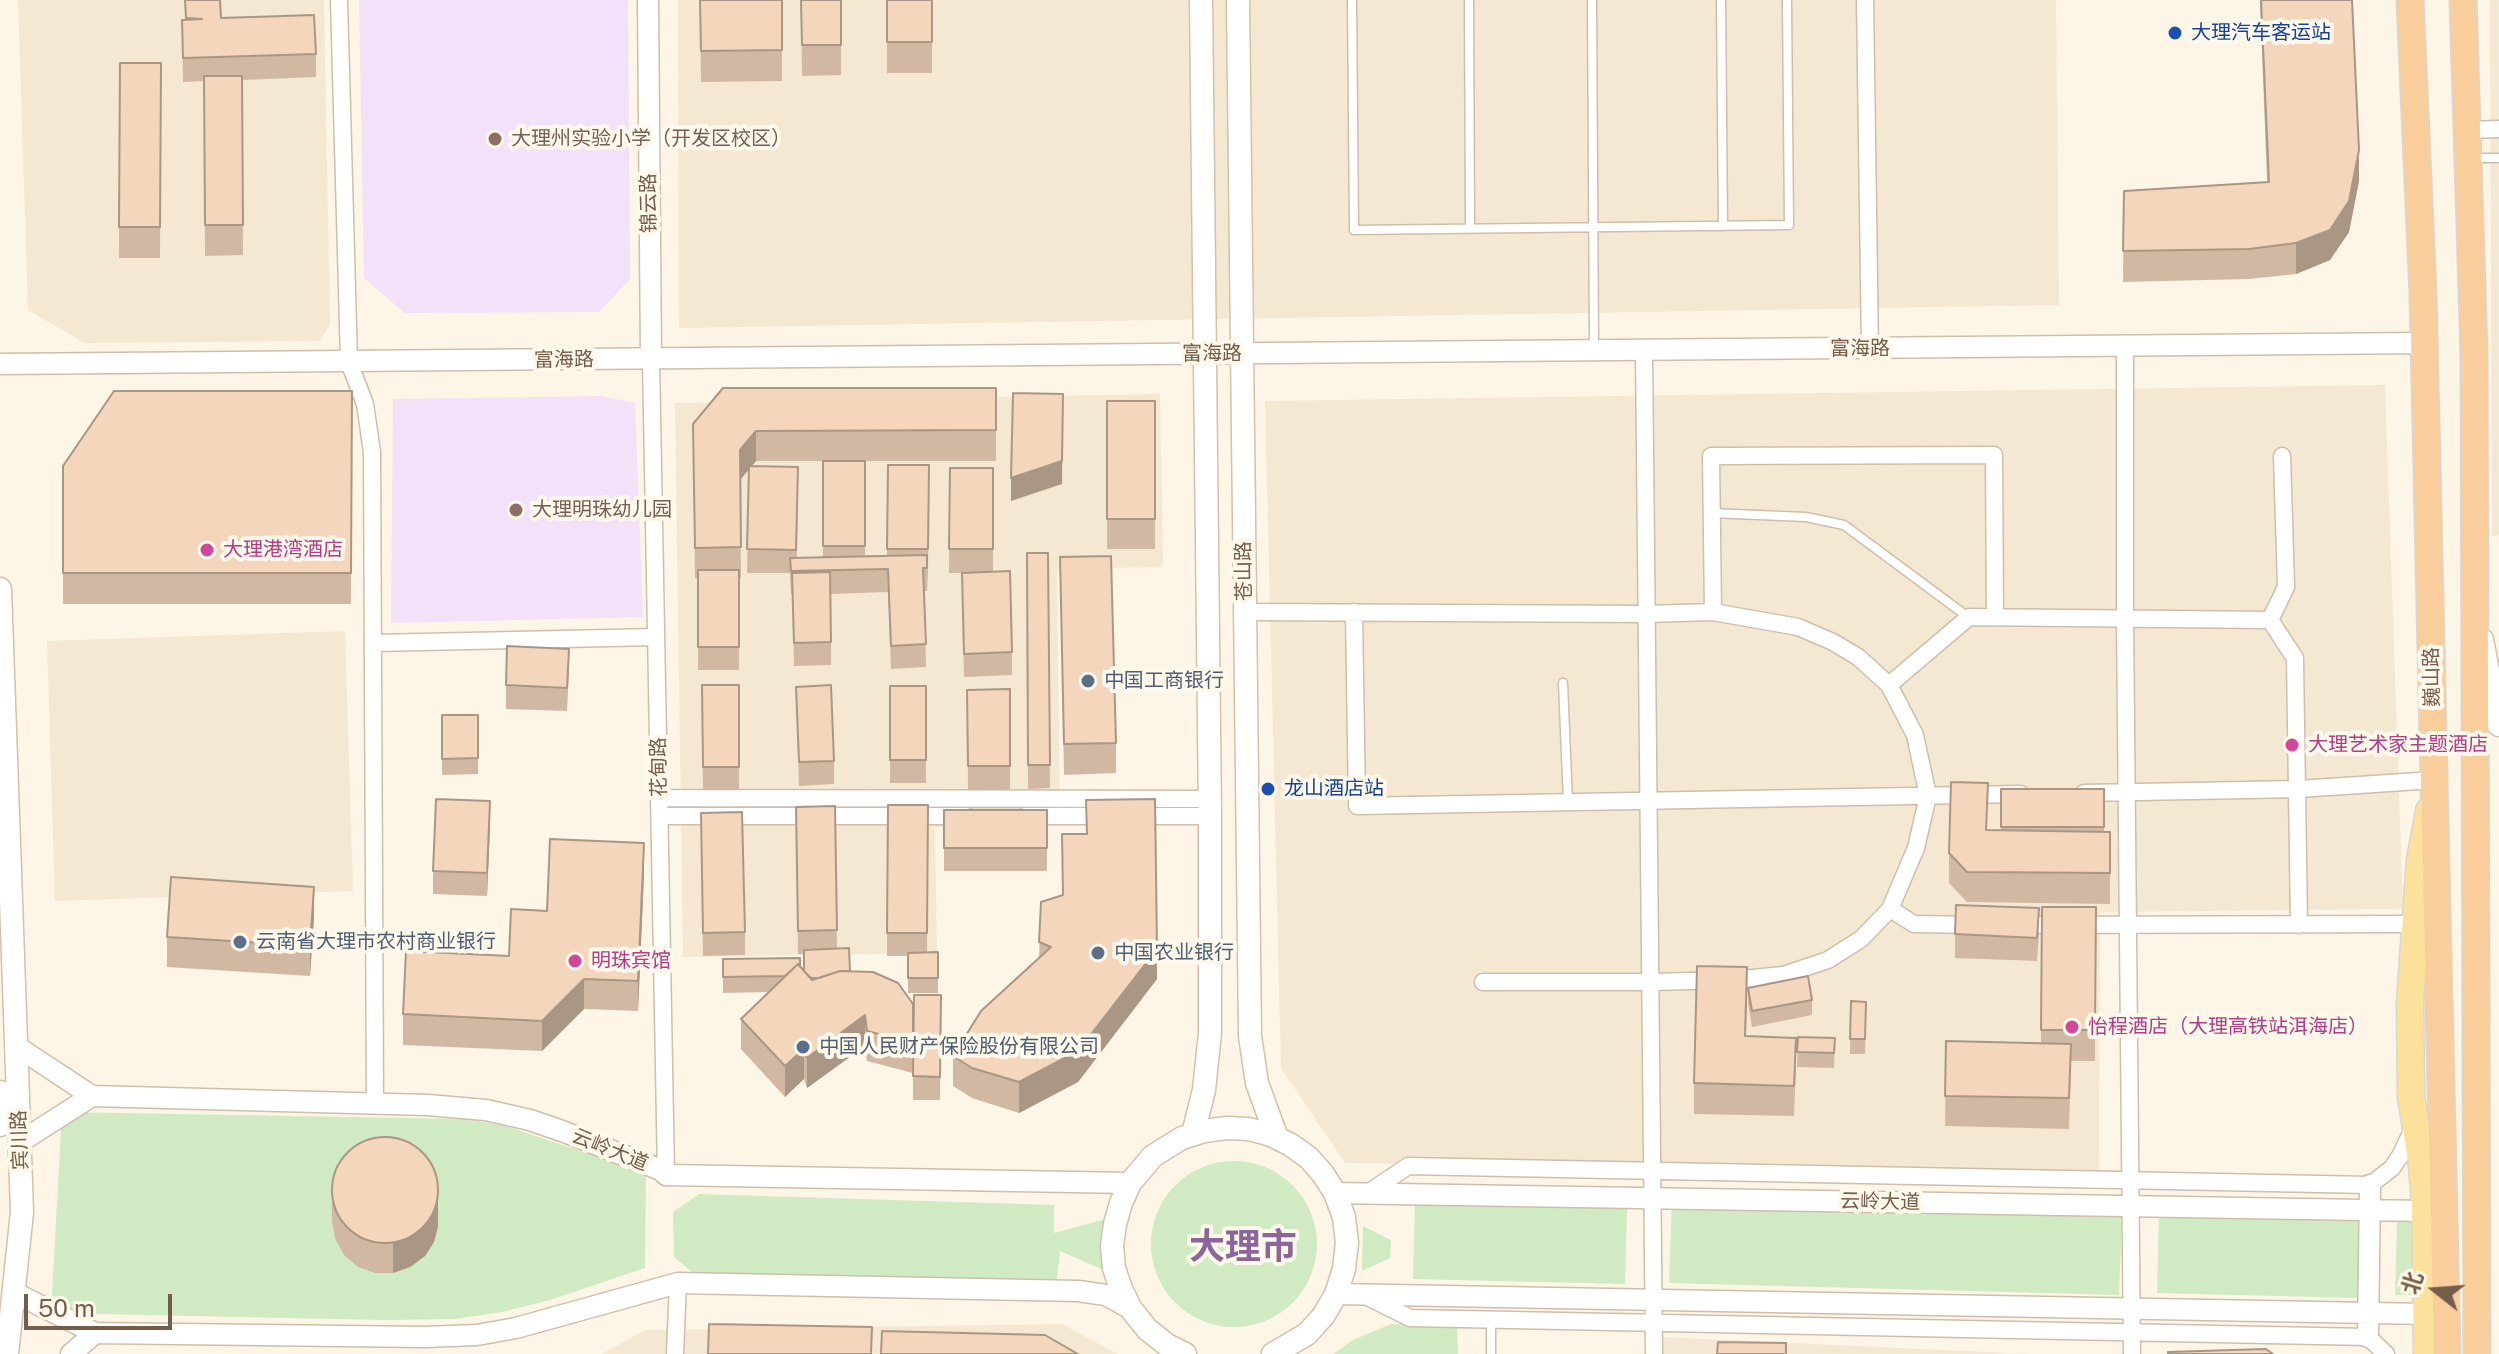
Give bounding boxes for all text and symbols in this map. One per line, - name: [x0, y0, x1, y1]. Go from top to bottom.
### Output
- place label: 大理汽车客运站: [2191, 21, 2331, 45]
- marker: 大理汽车客运站: [2166, 24, 2184, 42]
- place label: 大理州实验小学（开发区校区）: [511, 127, 791, 151]
- marker: 大理州实验小学（开发区校区）: [486, 130, 504, 148]
- street label: 锦云路: [636, 173, 662, 233]
- street label: 富海路: [1830, 337, 1890, 361]
- street label: 富海路: [1182, 342, 1242, 366]
- street label: 富海路: [534, 347, 594, 373]
- place label: 大理明珠幼儿园: [532, 498, 672, 522]
- marker: 大理明珠幼儿园: [507, 501, 525, 519]
- place label: 大理港湾酒店: [223, 538, 343, 562]
- marker: 大理港湾酒店: [198, 541, 216, 559]
- street label: 苍山路: [1231, 541, 1257, 601]
- street label: 巍山路: [2419, 647, 2445, 707]
- place label: 中国工商银行: [1104, 669, 1224, 693]
- marker: 中国工商银行: [1079, 672, 1097, 690]
- place label: 大理艺术家主题酒店: [2308, 733, 2488, 757]
- marker: 大理艺术家主题酒店: [2283, 736, 2301, 754]
- street label: 花甸路: [646, 737, 672, 797]
- place label: 龙山酒店站: [1284, 777, 1384, 801]
- marker: 龙山酒店站: [1259, 780, 1277, 798]
- place label: 云南省大理市农村商业银行: [256, 930, 496, 954]
- marker: 云南省大理市农村商业银行: [231, 933, 249, 951]
- place label: 中国农业银行: [1114, 941, 1234, 965]
- marker: 中国农业银行: [1089, 944, 1107, 962]
- place label: 明珠宾馆: [591, 949, 671, 973]
- marker: 明珠宾馆: [566, 952, 584, 970]
- place label: 怡程酒店（大理高铁站洱海店）: [2088, 1015, 2368, 1039]
- marker: 怡程酒店（大理高铁站洱海店）: [2063, 1018, 2081, 1036]
- place label: 中国人民财产保险股份有限公司: [819, 1035, 1099, 1059]
- marker: 中国人民财产保险股份有限公司: [794, 1038, 812, 1056]
- street label: 宾川路: [7, 1110, 33, 1170]
- street label: 云岭大道: [568, 1124, 652, 1176]
- street label: 云岭大道: [1840, 1189, 1920, 1215]
- district label: 大理市: [1189, 1226, 1297, 1270]
- north arrow: [2395, 1250, 2475, 1330]
- text: 北: [2396, 1269, 2428, 1297]
- scale bar: [28, 1278, 176, 1328]
- text: 50 m: [38, 1294, 95, 1322]

